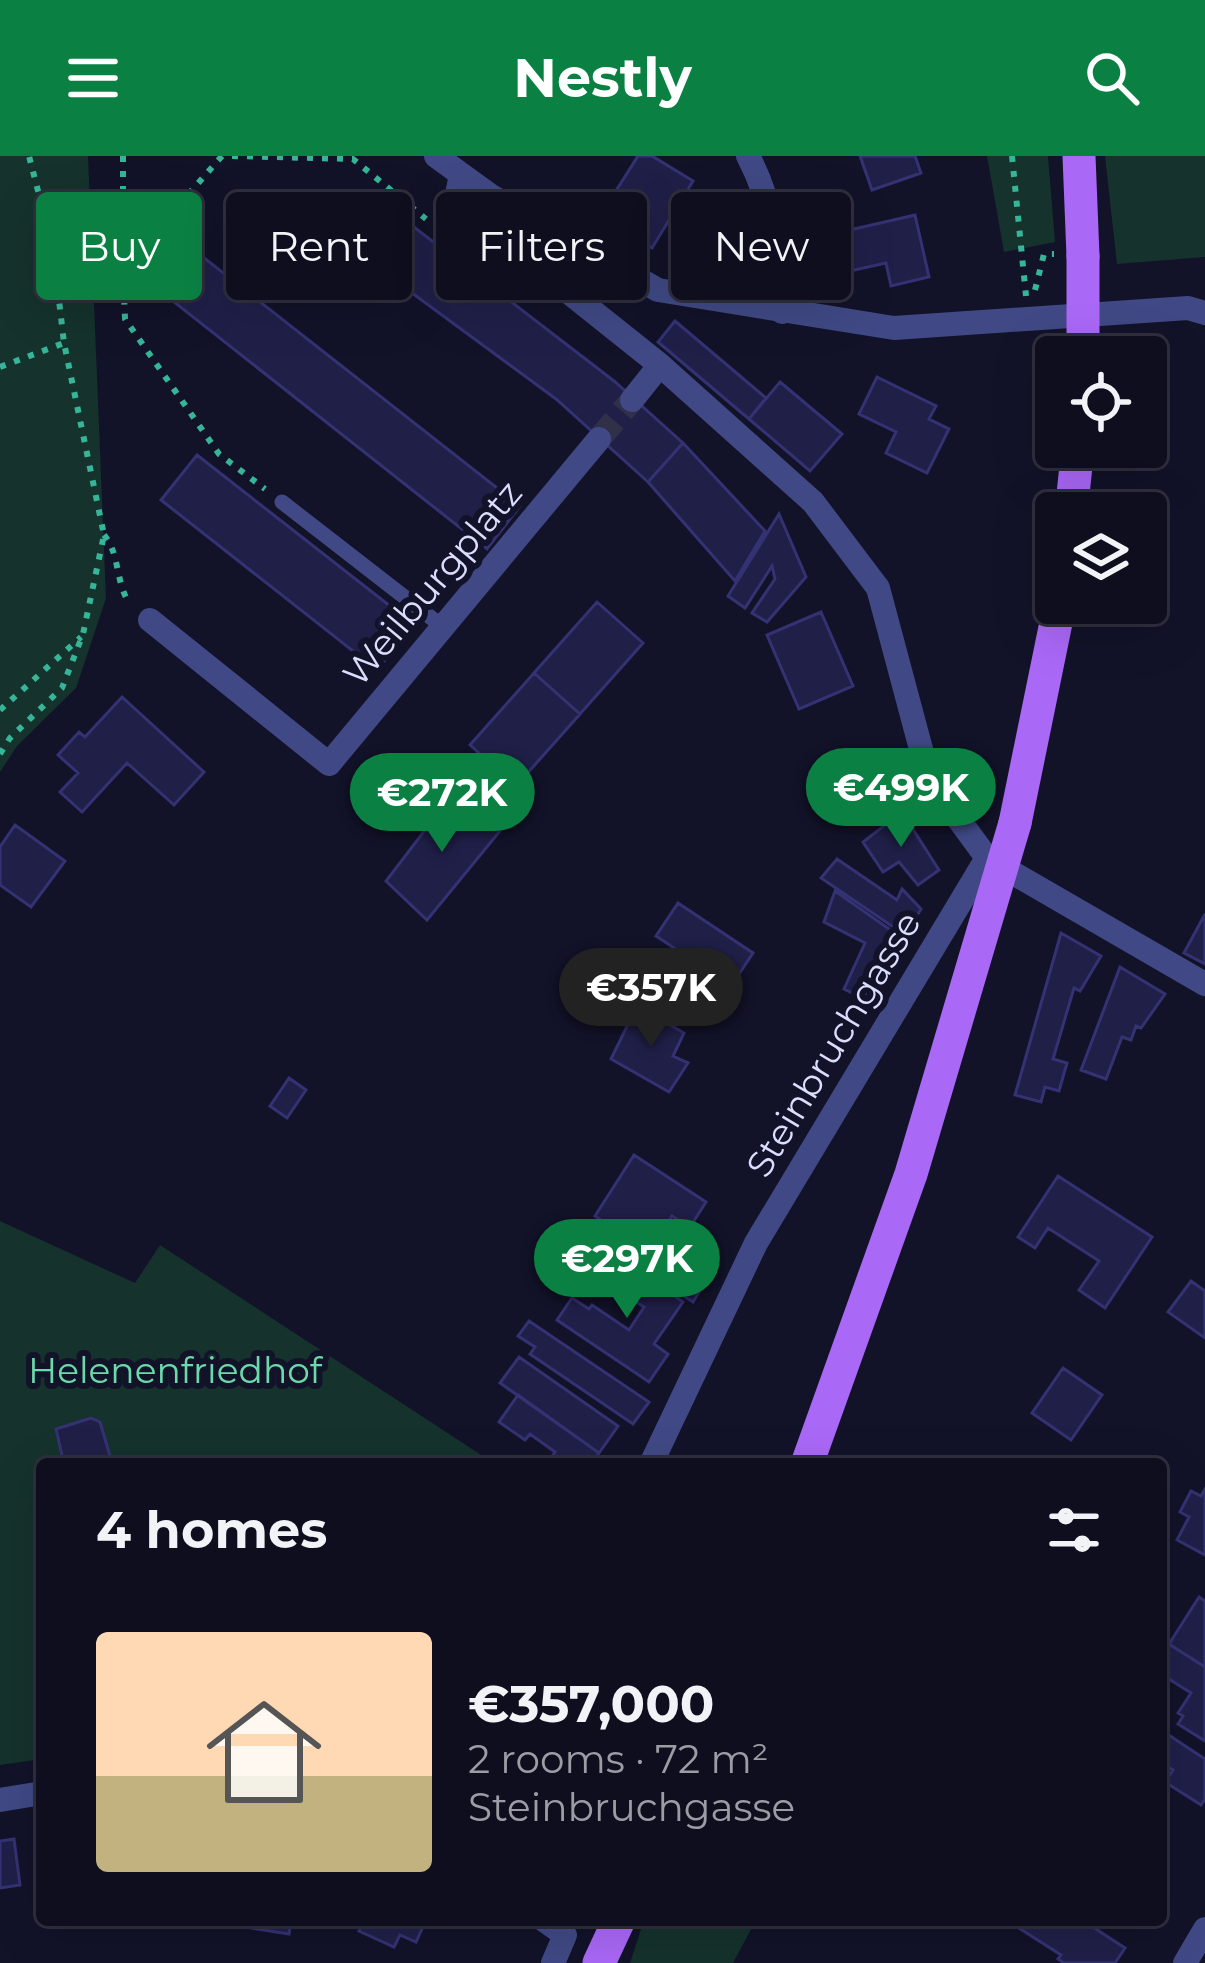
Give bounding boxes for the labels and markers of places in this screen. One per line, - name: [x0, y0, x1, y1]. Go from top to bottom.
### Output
- pin: €499K: [817, 748, 985, 850]
- pin: €272K: [358, 753, 526, 855]
- pin: €357K: [567, 948, 735, 1050]
- pin: €297K: [543, 1219, 711, 1321]

